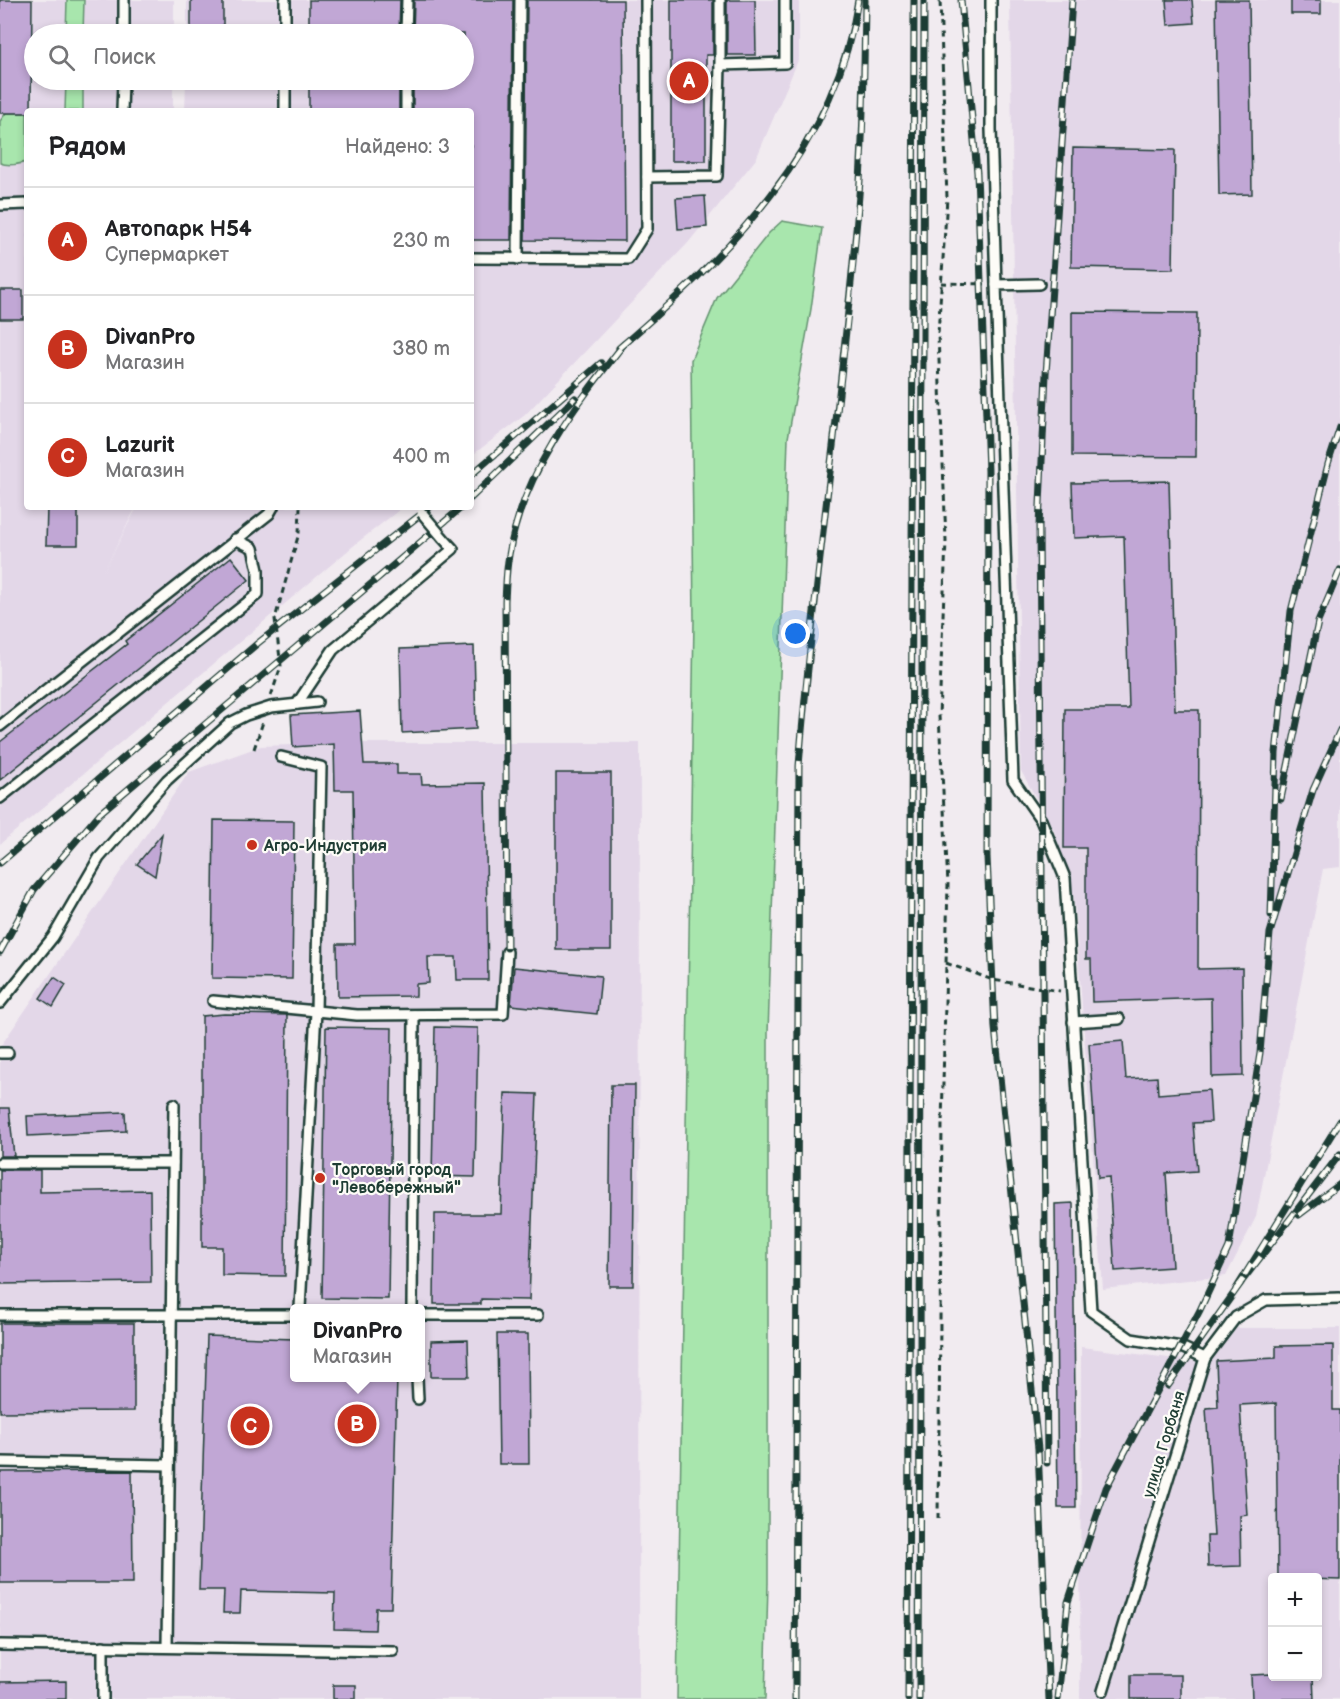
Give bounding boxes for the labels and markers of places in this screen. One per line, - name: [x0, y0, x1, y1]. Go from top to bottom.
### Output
- pin: A: [670, 58, 708, 104]
- place label: Агро-Индустрия: [263, 837, 387, 856]
- marker: Агро-Индустрия: [245, 838, 259, 852]
- place label: Торговый город "Левобережный": [332, 1161, 461, 1198]
- marker: Торговый город "Левобережный": [313, 1171, 327, 1185]
- pin: B: [338, 1402, 376, 1446]
- pin: C: [230, 1404, 270, 1448]

